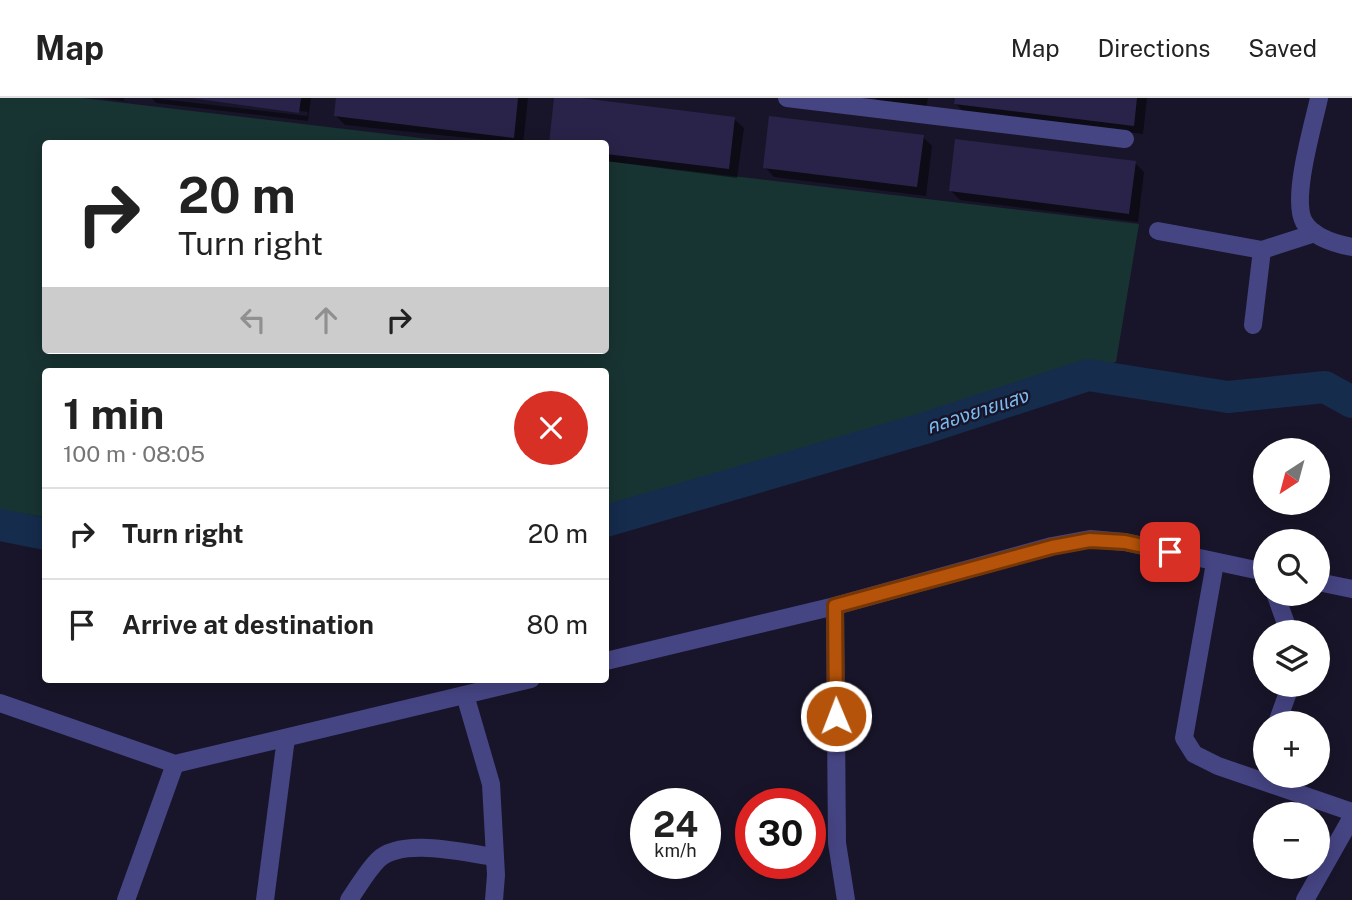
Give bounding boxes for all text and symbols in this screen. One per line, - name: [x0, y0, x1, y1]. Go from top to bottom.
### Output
- text: Map: [35, 29, 104, 67]
- text: Map: [1011, 34, 1060, 62]
- text: Directions: [1098, 34, 1210, 62]
- text: Saved: [1248, 34, 1317, 62]
- text: 20 m: [178, 166, 296, 224]
- icon: right: [63, 168, 154, 259]
- text: Turn right: [178, 225, 323, 262]
- icon: left: [234, 301, 272, 339]
- icon: ahead: [307, 301, 345, 339]
- icon: right: [380, 301, 418, 339]
- water label: คลองยายแสง: [923, 384, 1031, 438]
- text: 1 min: [63, 389, 164, 438]
- button: close: [514, 391, 588, 465]
- north arrow: [1253, 438, 1330, 514]
- map controls: [1253, 438, 1330, 879]
- text: 100 m · 08:05: [63, 440, 205, 467]
- icon: right: [63, 515, 101, 553]
- text: Turn right: [122, 518, 244, 549]
- text: 20 m: [528, 518, 588, 549]
- pin: [1140, 522, 1200, 582]
- button: search: [1253, 529, 1330, 606]
- icon: arrive: [1151, 533, 1189, 571]
- icon: arrive: [63, 606, 101, 644]
- text: Arrive at destination: [122, 609, 374, 640]
- text: 80 m: [527, 609, 588, 640]
- button: layers: [1253, 620, 1330, 697]
- position arrow: [799, 679, 873, 753]
- button: +: [1253, 711, 1330, 788]
- speed limit sign: 30: [735, 788, 826, 879]
- button: −: [1253, 802, 1330, 879]
- text: 24: [653, 804, 698, 845]
- text: km/h: [654, 840, 697, 861]

